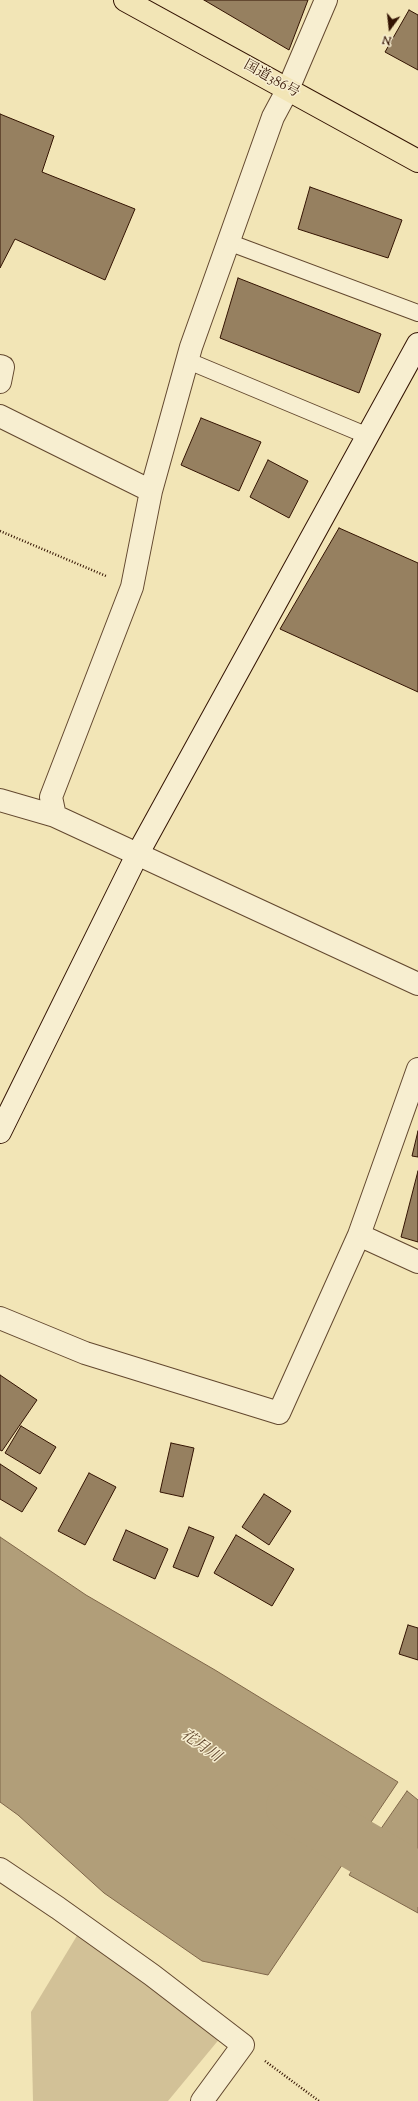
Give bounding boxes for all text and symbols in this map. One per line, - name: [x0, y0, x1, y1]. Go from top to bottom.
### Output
- north arrow: [370, 8, 410, 48]
- text: N: [381, 31, 393, 48]
- street label: 国道386号: [240, 58, 302, 102]
- water label: 花月川: [176, 1727, 224, 1767]

